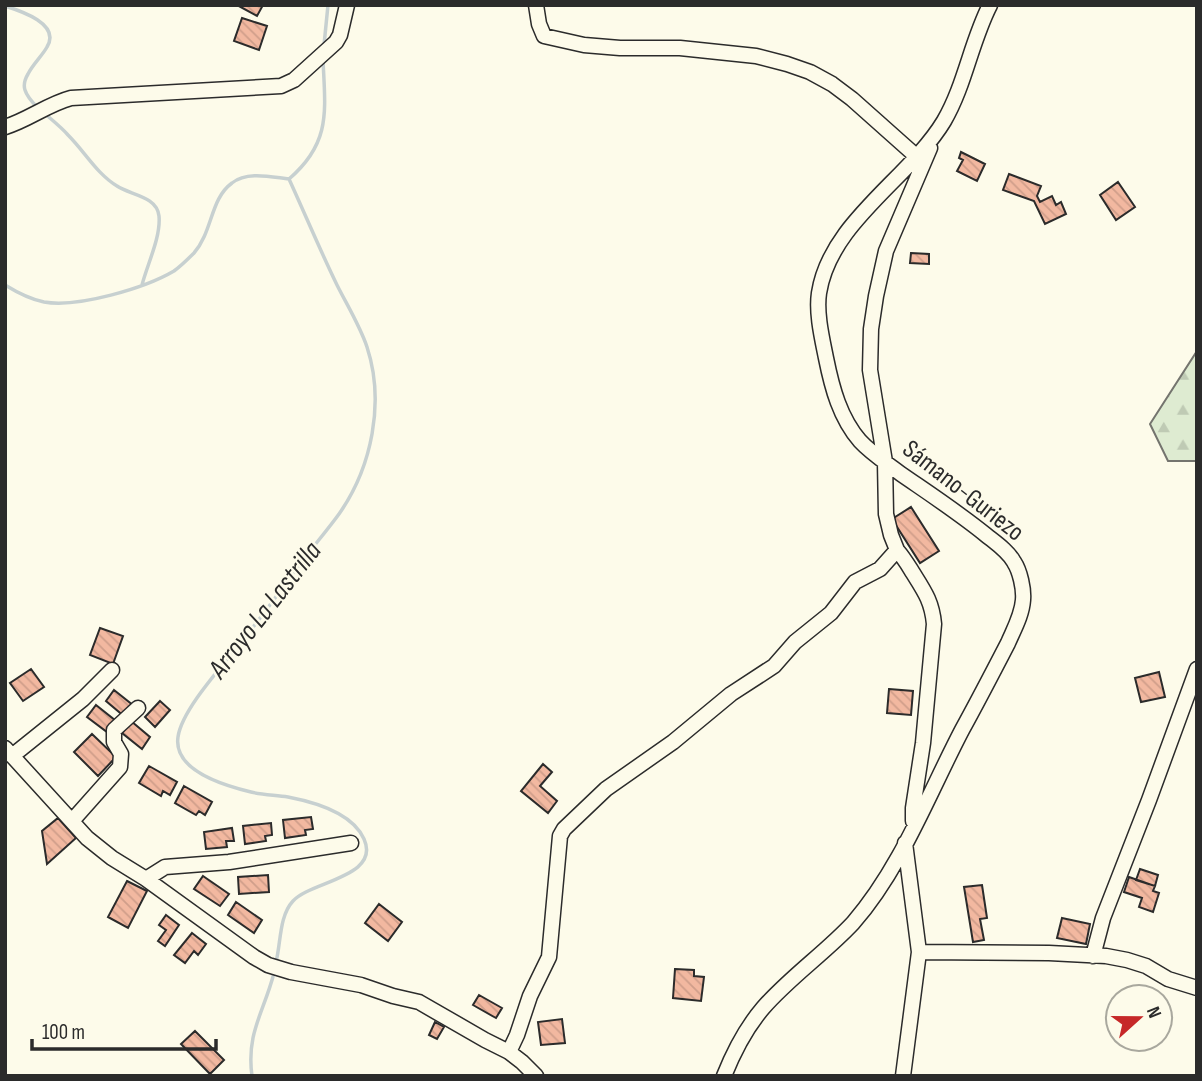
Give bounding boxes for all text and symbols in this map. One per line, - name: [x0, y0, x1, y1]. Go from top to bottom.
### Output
- street label: Sámano-Guriezo: [896, 434, 1030, 548]
- water label: Arroyo La Lastrilla: [201, 535, 329, 686]
- north arrow: [1104, 983, 1174, 1053]
- text: N: [1141, 1004, 1166, 1021]
- scale bar: [32, 1007, 215, 1052]
- text: 100 m: [42, 1020, 85, 1045]

